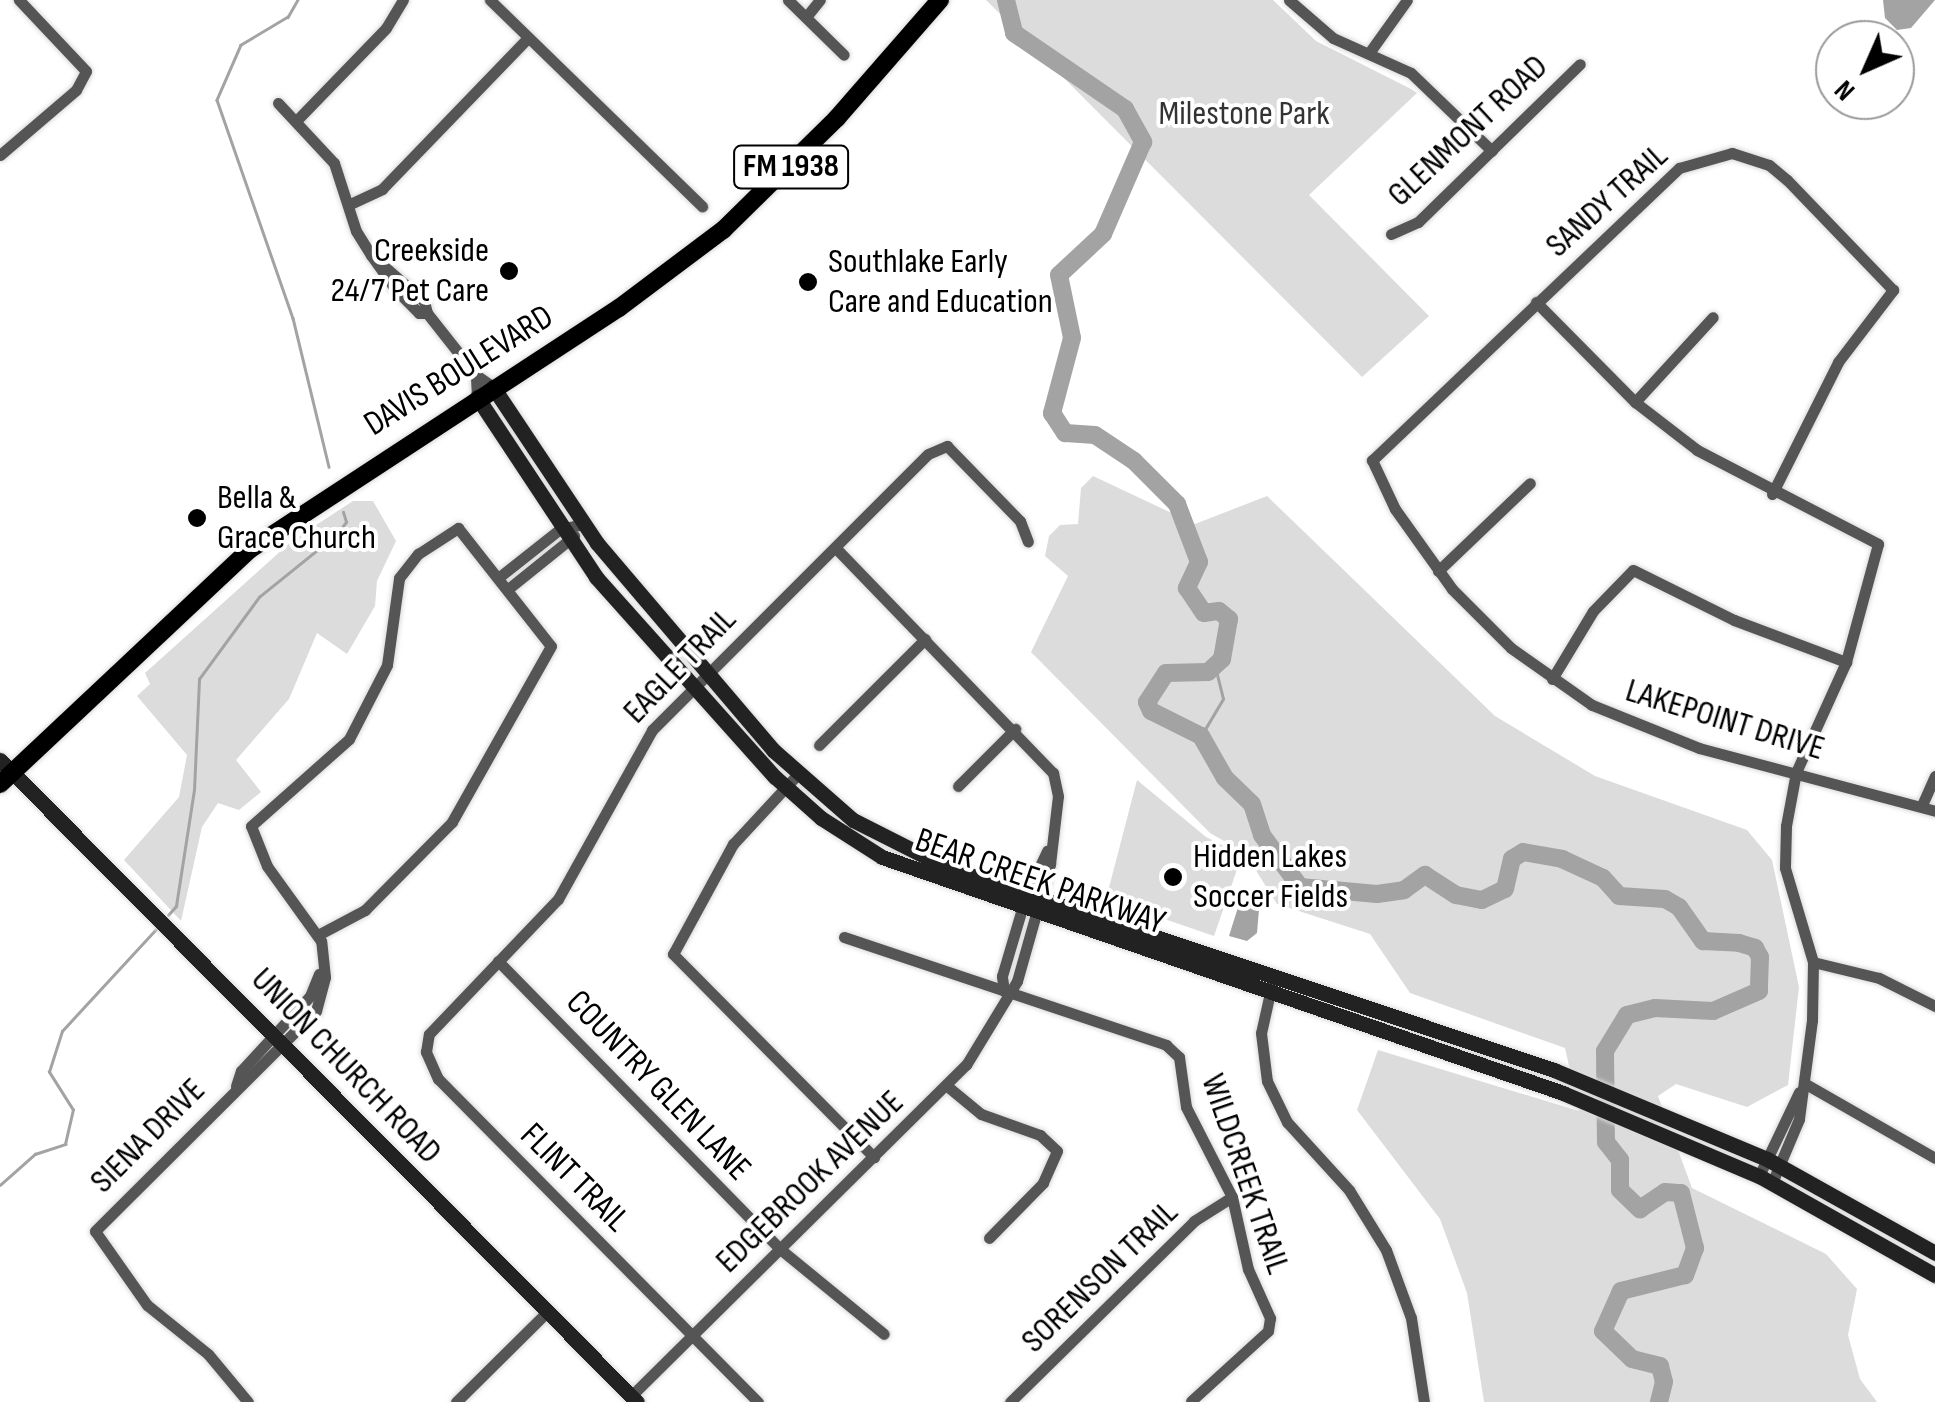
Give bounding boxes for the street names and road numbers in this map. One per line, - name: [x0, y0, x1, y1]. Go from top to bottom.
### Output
- street label: GLENMONT ROAD: [1379, 46, 1557, 216]
- street label: SANDY TRAIL: [1537, 135, 1677, 267]
- road number: FM 1938: [731, 140, 851, 194]
- street label: DAVIS BOULEVARD: [357, 296, 561, 446]
- street label: EAGLE TRAIL: [615, 599, 745, 733]
- street label: LAKEPOINT DRIVE: [1620, 670, 1830, 770]
- street label: BEAR CREEK PARKWAY: [910, 820, 1170, 944]
- street label: UNION CHURCH ROAD: [242, 959, 450, 1173]
- street label: COUNTRY GLEN LANE: [557, 982, 759, 1190]
- street label: WILDCREEK TRAIL: [1191, 1069, 1299, 1279]
- street label: SIENA DRIVE: [82, 1070, 214, 1202]
- street label: EDGEBROOK AVENUE: [707, 1082, 913, 1282]
- street label: FLINT TRAIL: [511, 1115, 637, 1241]
- street label: SORENSON TRAIL: [1013, 1192, 1187, 1362]

